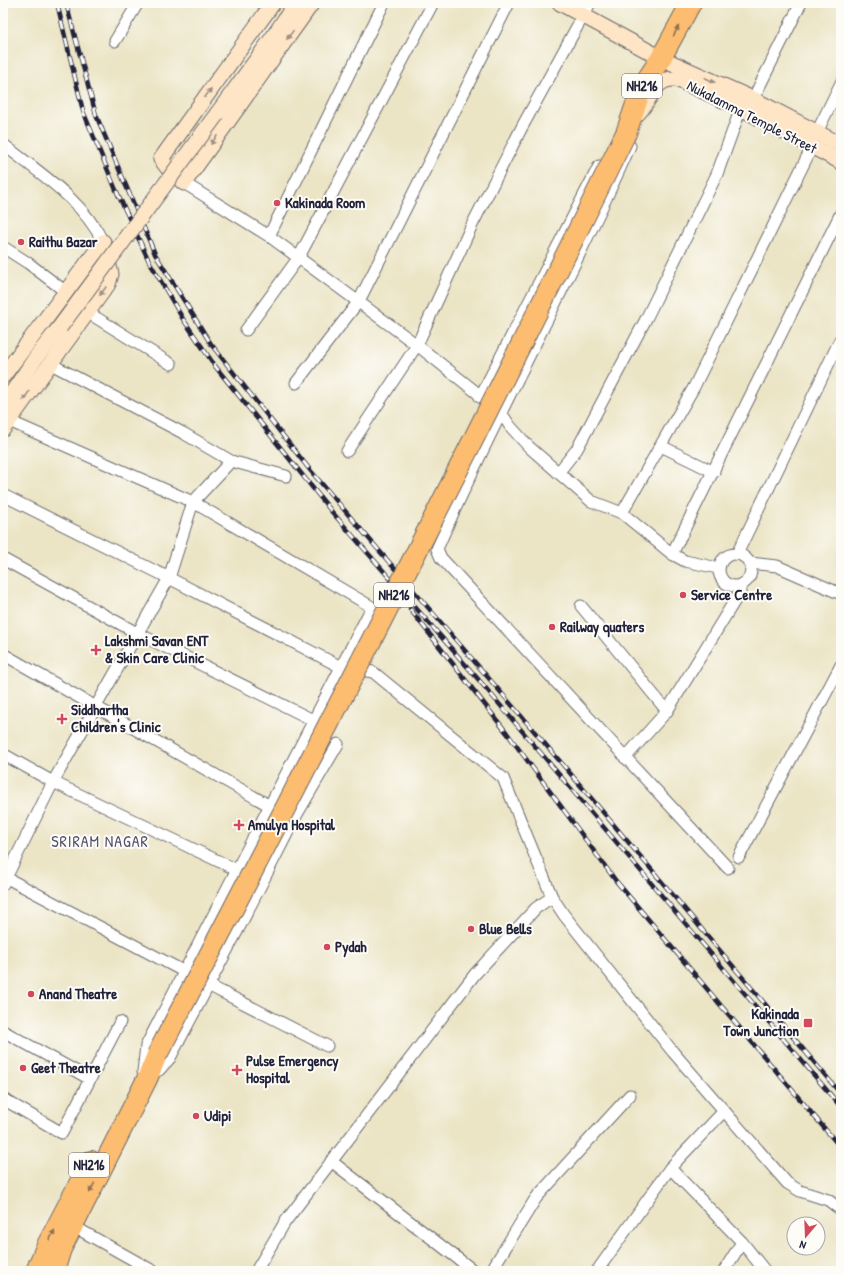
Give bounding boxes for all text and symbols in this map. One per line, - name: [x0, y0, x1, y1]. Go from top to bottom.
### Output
- one-way arrow: [673, 25, 679, 36]
- one-way arrow: [285, 29, 294, 40]
- road number: NH216: [622, 74, 662, 98]
- street label: Nukalamma Temple Street: [683, 75, 822, 159]
- one-way arrow: [704, 77, 716, 83]
- one-way arrow: [204, 87, 213, 98]
- one-way arrow: [210, 135, 218, 146]
- place label: Kakinada Room: [285, 192, 365, 213]
- marker: Kakinada Room: [272, 198, 282, 208]
- place label: Raithu Bazar: [29, 231, 98, 252]
- marker: Raithu Bazar: [16, 237, 26, 247]
- one-way arrow: [99, 286, 107, 297]
- one-way arrow: [22, 391, 30, 401]
- road number: NH216: [374, 583, 414, 607]
- place label: Service Centre: [691, 584, 772, 605]
- marker: Service Centre: [678, 590, 688, 600]
- place label: Railway quaters: [560, 616, 644, 638]
- marker: Railway quaters: [547, 622, 557, 632]
- place label: Lakshmi Savan ENT & Skin Care Clinic: [105, 630, 209, 668]
- marker: Lakshmi Savan ENT & Skin Care Clinic: [90, 644, 102, 656]
- place label: Siddhartha Children's Clinic: [71, 699, 162, 737]
- marker: Siddhartha Children's Clinic: [56, 713, 68, 725]
- place label: Amulya Hospital: [248, 814, 336, 836]
- marker: Amulya Hospital: [233, 819, 245, 831]
- district label: SRIRAM NAGAR: [51, 830, 149, 852]
- place label: Blue Bells: [479, 918, 532, 939]
- marker: Blue Bells: [466, 924, 476, 934]
- place label: Pydah: [335, 936, 367, 958]
- marker: Pydah: [322, 942, 332, 952]
- place label: Anand Theatre: [39, 983, 117, 1004]
- marker: Anand Theatre: [26, 989, 36, 999]
- place label: Kakinada Town Junction: [722, 1003, 799, 1041]
- marker: Kakinada Town Junction: [802, 1017, 814, 1029]
- place label: Pulse Emergency Hospital: [246, 1050, 339, 1089]
- place label: Geet Theatre: [31, 1057, 101, 1078]
- marker: Geet Theatre: [18, 1063, 28, 1073]
- marker: Pulse Emergency Hospital: [231, 1064, 243, 1076]
- place label: Udipi: [204, 1105, 231, 1127]
- marker: Udipi: [191, 1111, 201, 1121]
- road number: NH216: [69, 1153, 109, 1177]
- one-way arrow: [89, 1183, 95, 1194]
- north arrow: [786, 1216, 826, 1256]
- one-way arrow: [49, 1230, 55, 1241]
- text: N: [798, 1238, 808, 1253]

